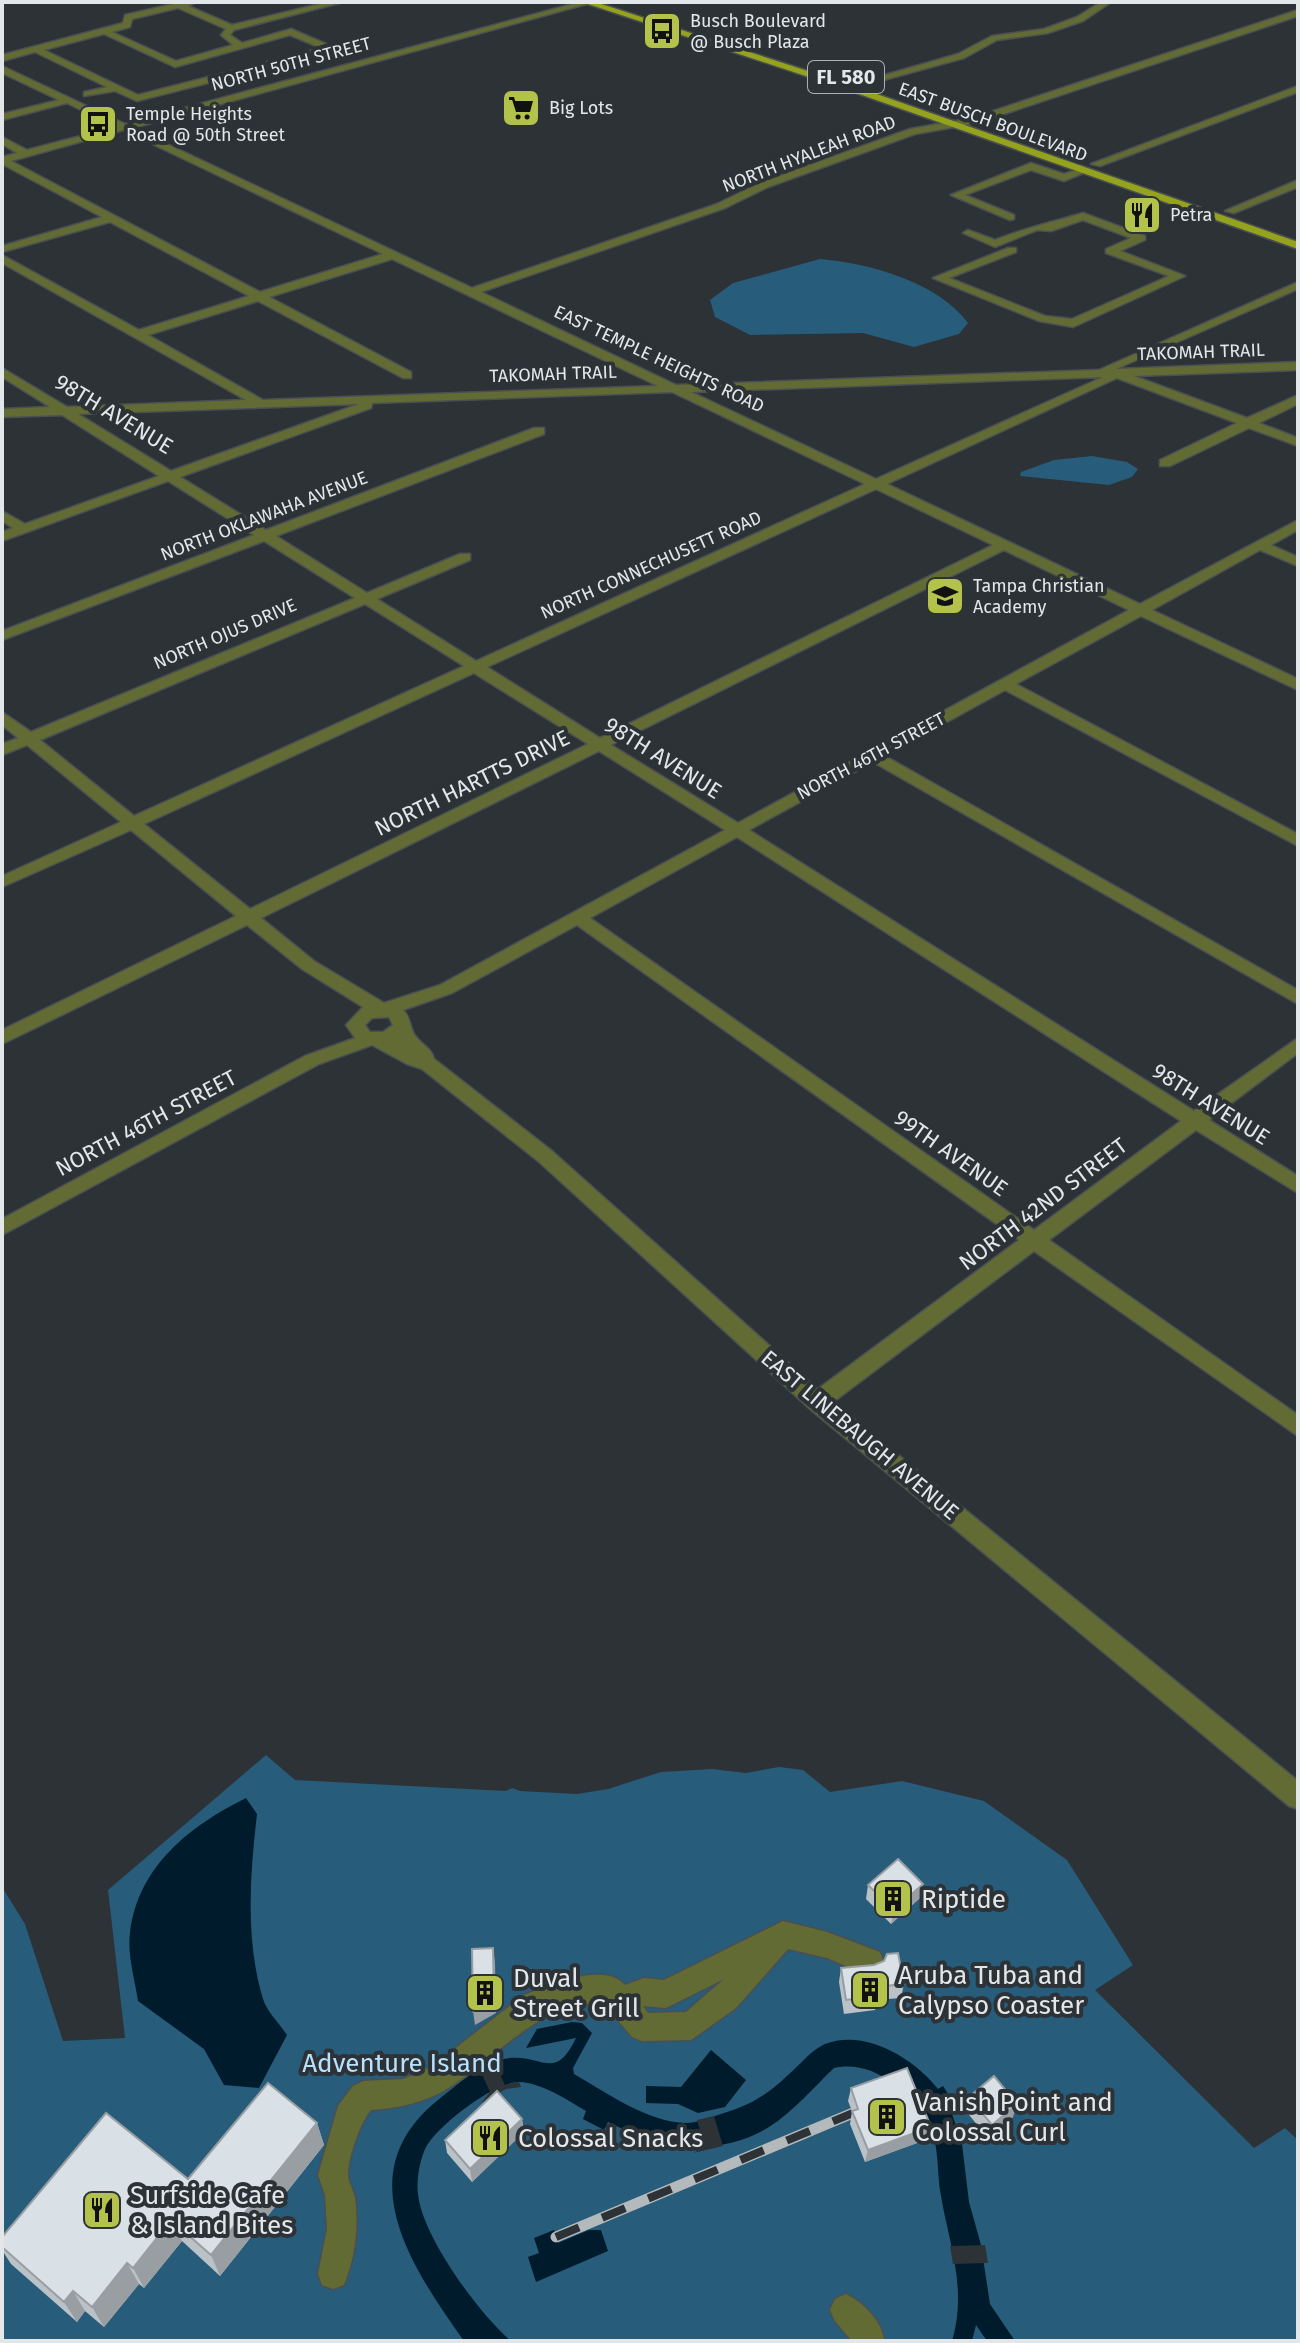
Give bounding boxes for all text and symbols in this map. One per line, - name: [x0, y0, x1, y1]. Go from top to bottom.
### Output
- bus stop icon: Busch Boulevard @ Busch Plaza: [641, 10, 683, 52]
- place label: Busch Boulevard @ Busch Plaza: [690, 10, 826, 53]
- street label: NORTH 50TH STREET: [209, 32, 374, 96]
- road number: FL 580: [808, 61, 884, 93]
- street label: EAST BUSCH BOULEVARD: [895, 78, 1091, 166]
- supermarket icon: Big Lots: [500, 87, 542, 129]
- place label: Big Lots: [549, 97, 613, 119]
- bus stop icon: Temple Heights Road @ 50th Street: [77, 103, 119, 145]
- place label: Temple Heights Road @ 50th Street: [126, 103, 286, 146]
- street label: NORTH HYALEAH ROAD: [719, 111, 899, 197]
- restaurant icon: Petra: [1121, 194, 1163, 236]
- place label: Petra: [1170, 204, 1212, 226]
- street label: EAST TEMPLE HEIGHTS ROAD: [550, 301, 768, 417]
- street label: TAKOMAH TRAIL: [1137, 339, 1265, 365]
- street label: TAKOMAH TRAIL: [489, 361, 617, 387]
- street label: 98TH AVENUE: [50, 368, 178, 460]
- street label: NORTH OKLAWAHA AVENUE: [157, 466, 371, 566]
- street label: NORTH CONNECHUSETT ROAD: [537, 506, 765, 624]
- school or university icon: Tampa Christian Academy: [924, 575, 966, 617]
- place label: Tampa Christian Academy: [973, 575, 1105, 618]
- street label: NORTH OJUS DRIVE: [150, 594, 300, 674]
- street label: NORTH 46TH STREET: [793, 707, 949, 804]
- street label: 98TH AVENUE: [599, 711, 727, 805]
- street label: NORTH HARTTS DRIVE: [370, 724, 574, 842]
- street label: 98TH AVENUE: [1147, 1057, 1275, 1151]
- street label: NORTH 46TH STREET: [51, 1064, 242, 1182]
- street label: 99TH AVENUE: [889, 1104, 1013, 1202]
- street label: NORTH 42ND STREET: [954, 1132, 1133, 1276]
- street label: EAST LINEBAUGH AVENUE: [756, 1344, 964, 1526]
- building icon: Riptide: [872, 1878, 914, 1920]
- place label: Riptide: [921, 1884, 1006, 1915]
- place label: Aruba Tuba and Calypso Coaster: [898, 1960, 1084, 2021]
- place label: Duval Street Grill: [513, 1963, 640, 2024]
- building icon: Aruba Tuba and Calypso Coaster: [849, 1969, 891, 2011]
- building icon: Duval Street Grill: [464, 1972, 506, 2014]
- park label: Adventure Island: [302, 2048, 502, 2079]
- place label: Vanish Point and Colossal Curl: [915, 2087, 1113, 2148]
- building icon: Vanish Point and Colossal Curl: [866, 2096, 908, 2138]
- restaurant icon: Colossal Snacks: [469, 2117, 511, 2159]
- place label: Colossal Snacks: [518, 2123, 703, 2154]
- place label: Surfside Cafe & Island Bites: [130, 2180, 293, 2241]
- restaurant icon: Surfside Cafe & Island Bites: [81, 2189, 123, 2231]

